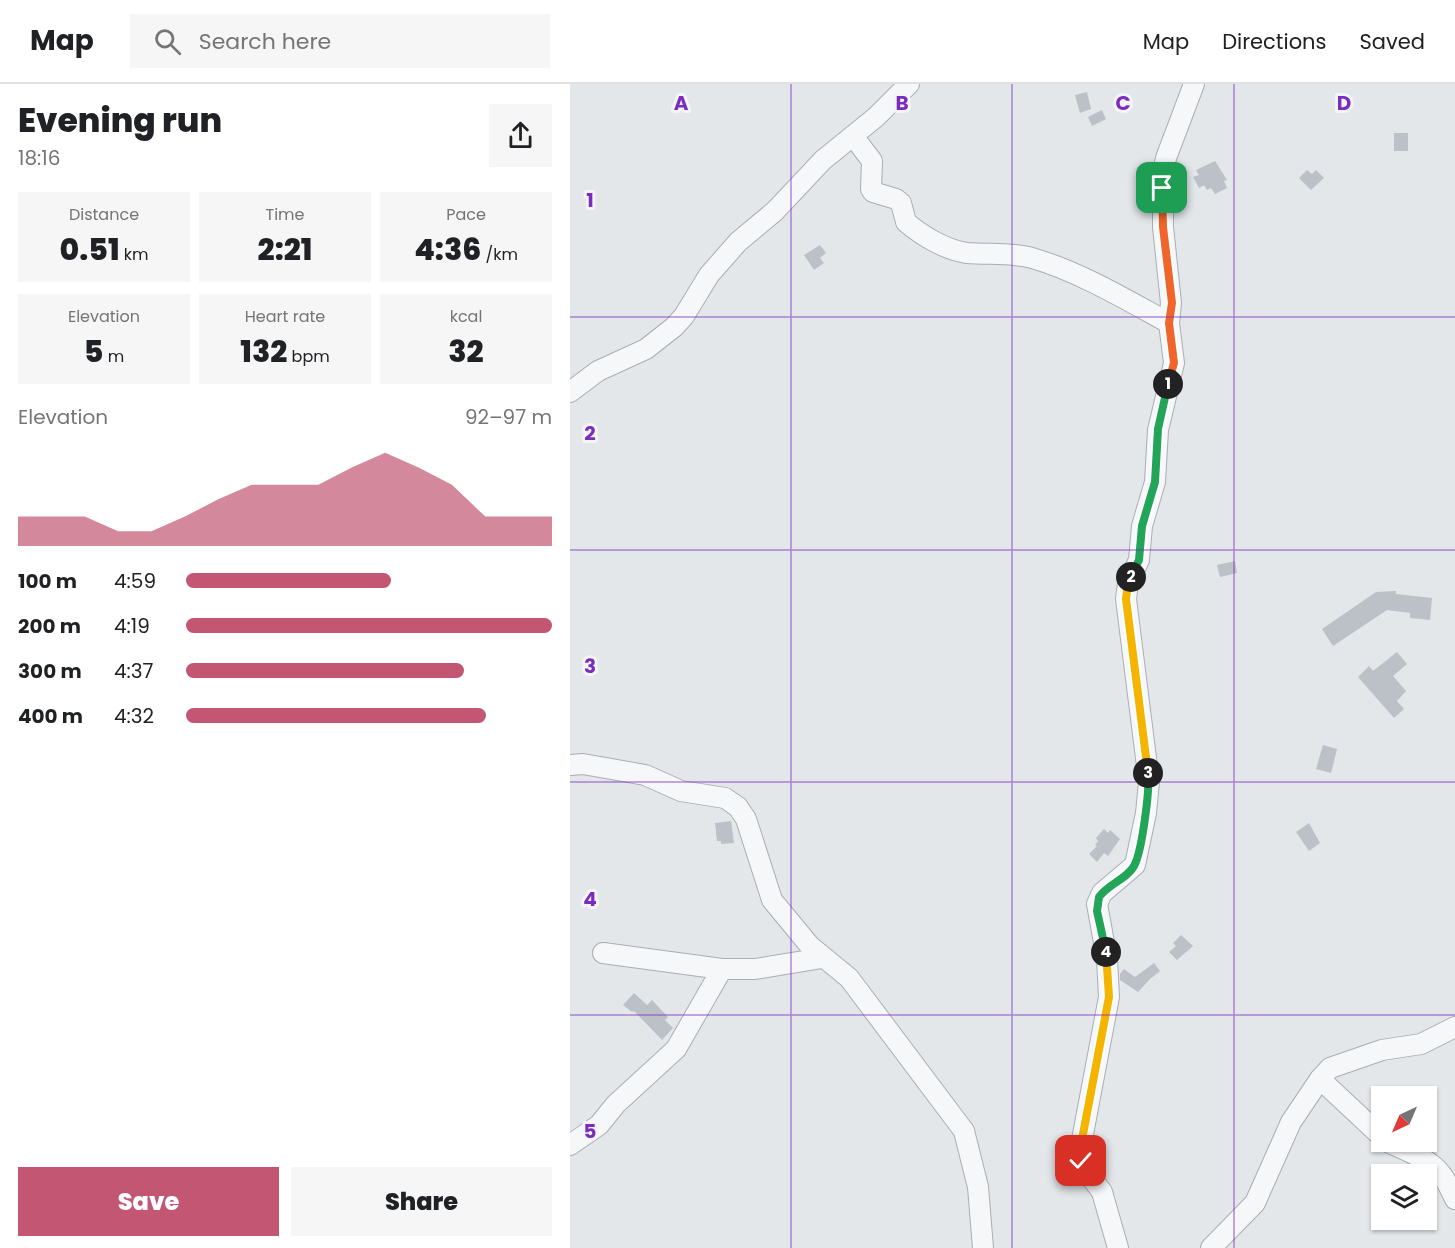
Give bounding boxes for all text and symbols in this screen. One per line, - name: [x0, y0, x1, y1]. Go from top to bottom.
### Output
- search box: [130, 14, 550, 68]
- text: Map: [30, 21, 94, 60]
- icon: search: [151, 25, 184, 58]
- text: Search here: [199, 26, 331, 57]
- text: Map: [1143, 27, 1189, 56]
- text: Directions: [1222, 27, 1326, 56]
- text: Saved: [1359, 27, 1425, 56]
- text: A: [674, 89, 689, 117]
- text: B: [895, 89, 909, 117]
- text: C: [1115, 89, 1131, 117]
- text: D: [1337, 89, 1351, 117]
- text: Evening run: [18, 97, 222, 144]
- button: share: [489, 104, 552, 167]
- text: 18:16: [18, 144, 60, 172]
- pin: [1136, 162, 1187, 213]
- icon: arrive: [1145, 171, 1178, 204]
- text: 1: [586, 186, 594, 214]
- text: Distance: [69, 203, 139, 226]
- text: Time: [266, 203, 305, 226]
- text: Pace: [446, 203, 486, 226]
- text: 0.51: [60, 228, 120, 271]
- text: 2:21: [258, 228, 312, 271]
- text: 4:36: [414, 228, 481, 271]
- text: km: [120, 243, 149, 266]
- text: /km: [481, 243, 518, 266]
- text: Elevation: [68, 305, 140, 328]
- text: Heart rate: [245, 305, 325, 328]
- text: kcal: [450, 305, 482, 328]
- text: 5: [84, 330, 103, 373]
- text: 132: [240, 330, 287, 373]
- text: 32: [448, 330, 484, 373]
- text: m: [103, 345, 124, 368]
- text: bpm: [287, 345, 330, 368]
- pin: 1: [1153, 369, 1183, 399]
- text: 1: [1165, 372, 1171, 395]
- text: Elevation: [18, 403, 108, 431]
- text: 92–97 m: [465, 403, 552, 431]
- text: 2: [584, 419, 596, 447]
- pin: 2: [1116, 562, 1146, 592]
- text: 2: [1126, 565, 1136, 588]
- text: 100 m: [18, 567, 77, 595]
- text: 4:59: [114, 567, 156, 595]
- text: 200 m: [18, 612, 81, 640]
- text: 4:19: [114, 612, 150, 640]
- text: 3: [584, 652, 596, 680]
- text: 300 m: [18, 657, 82, 685]
- text: 4:37: [114, 657, 154, 685]
- text: 400 m: [18, 702, 83, 730]
- text: 4:32: [114, 702, 154, 730]
- pin: 3: [1133, 758, 1163, 788]
- text: 3: [1143, 761, 1153, 784]
- text: 4: [583, 885, 597, 913]
- pin: 4: [1091, 937, 1121, 967]
- text: 4: [1101, 940, 1111, 963]
- north arrow: [1371, 1086, 1437, 1152]
- map controls: [1371, 1086, 1437, 1230]
- text: 5: [584, 1117, 597, 1145]
- pin: [1055, 1135, 1106, 1186]
- icon: check: [1064, 1144, 1097, 1177]
- button: layers: [1371, 1164, 1437, 1230]
- button: Save: [18, 1167, 279, 1236]
- button: Share: [291, 1167, 552, 1236]

